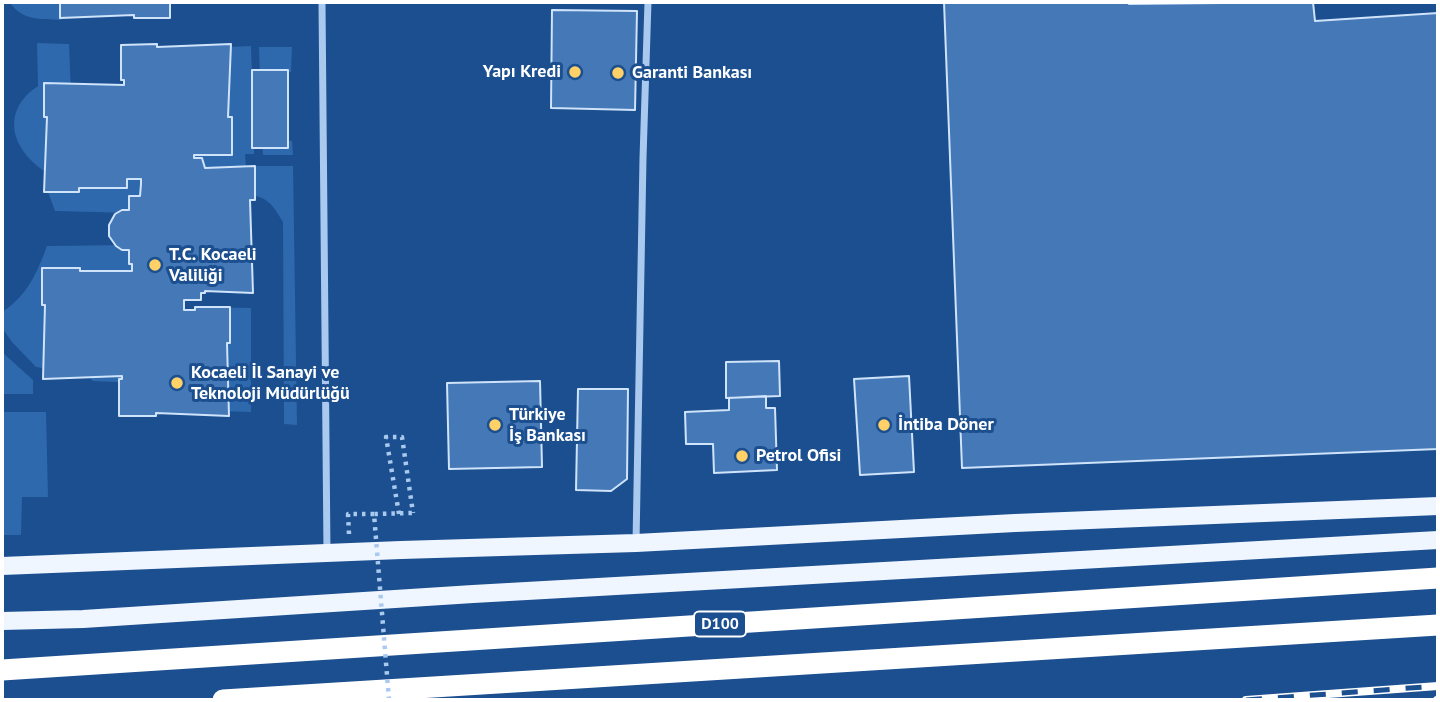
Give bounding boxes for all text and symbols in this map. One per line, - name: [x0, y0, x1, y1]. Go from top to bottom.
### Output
- place label: Yapı Kredi: [483, 61, 561, 83]
- place label: Garanti Bankası: [632, 62, 752, 84]
- marker: Yapı Kredi: [567, 64, 583, 80]
- marker: Garanti Bankası: [610, 65, 626, 81]
- place label: T.C. Kocaeli Valiliği: [169, 244, 257, 286]
- marker: T.C. Kocaeli Valiliği: [147, 257, 163, 273]
- place label: Kocaeli İl Sanayi ve Teknoloji Müdürlüğü: [191, 362, 350, 404]
- marker: Kocaeli İl Sanayi ve Teknoloji Müdürlüğü: [169, 375, 185, 391]
- place label: Türkiye İş Bankası: [509, 404, 586, 446]
- place label: İntiba Döner: [898, 414, 994, 436]
- marker: Türkiye İş Bankası: [487, 417, 503, 433]
- marker: İntiba Döner: [876, 417, 892, 433]
- place label: Petrol Ofisi: [756, 445, 841, 467]
- marker: Petrol Ofisi: [734, 448, 750, 464]
- road number: D100: [694, 611, 746, 636]

